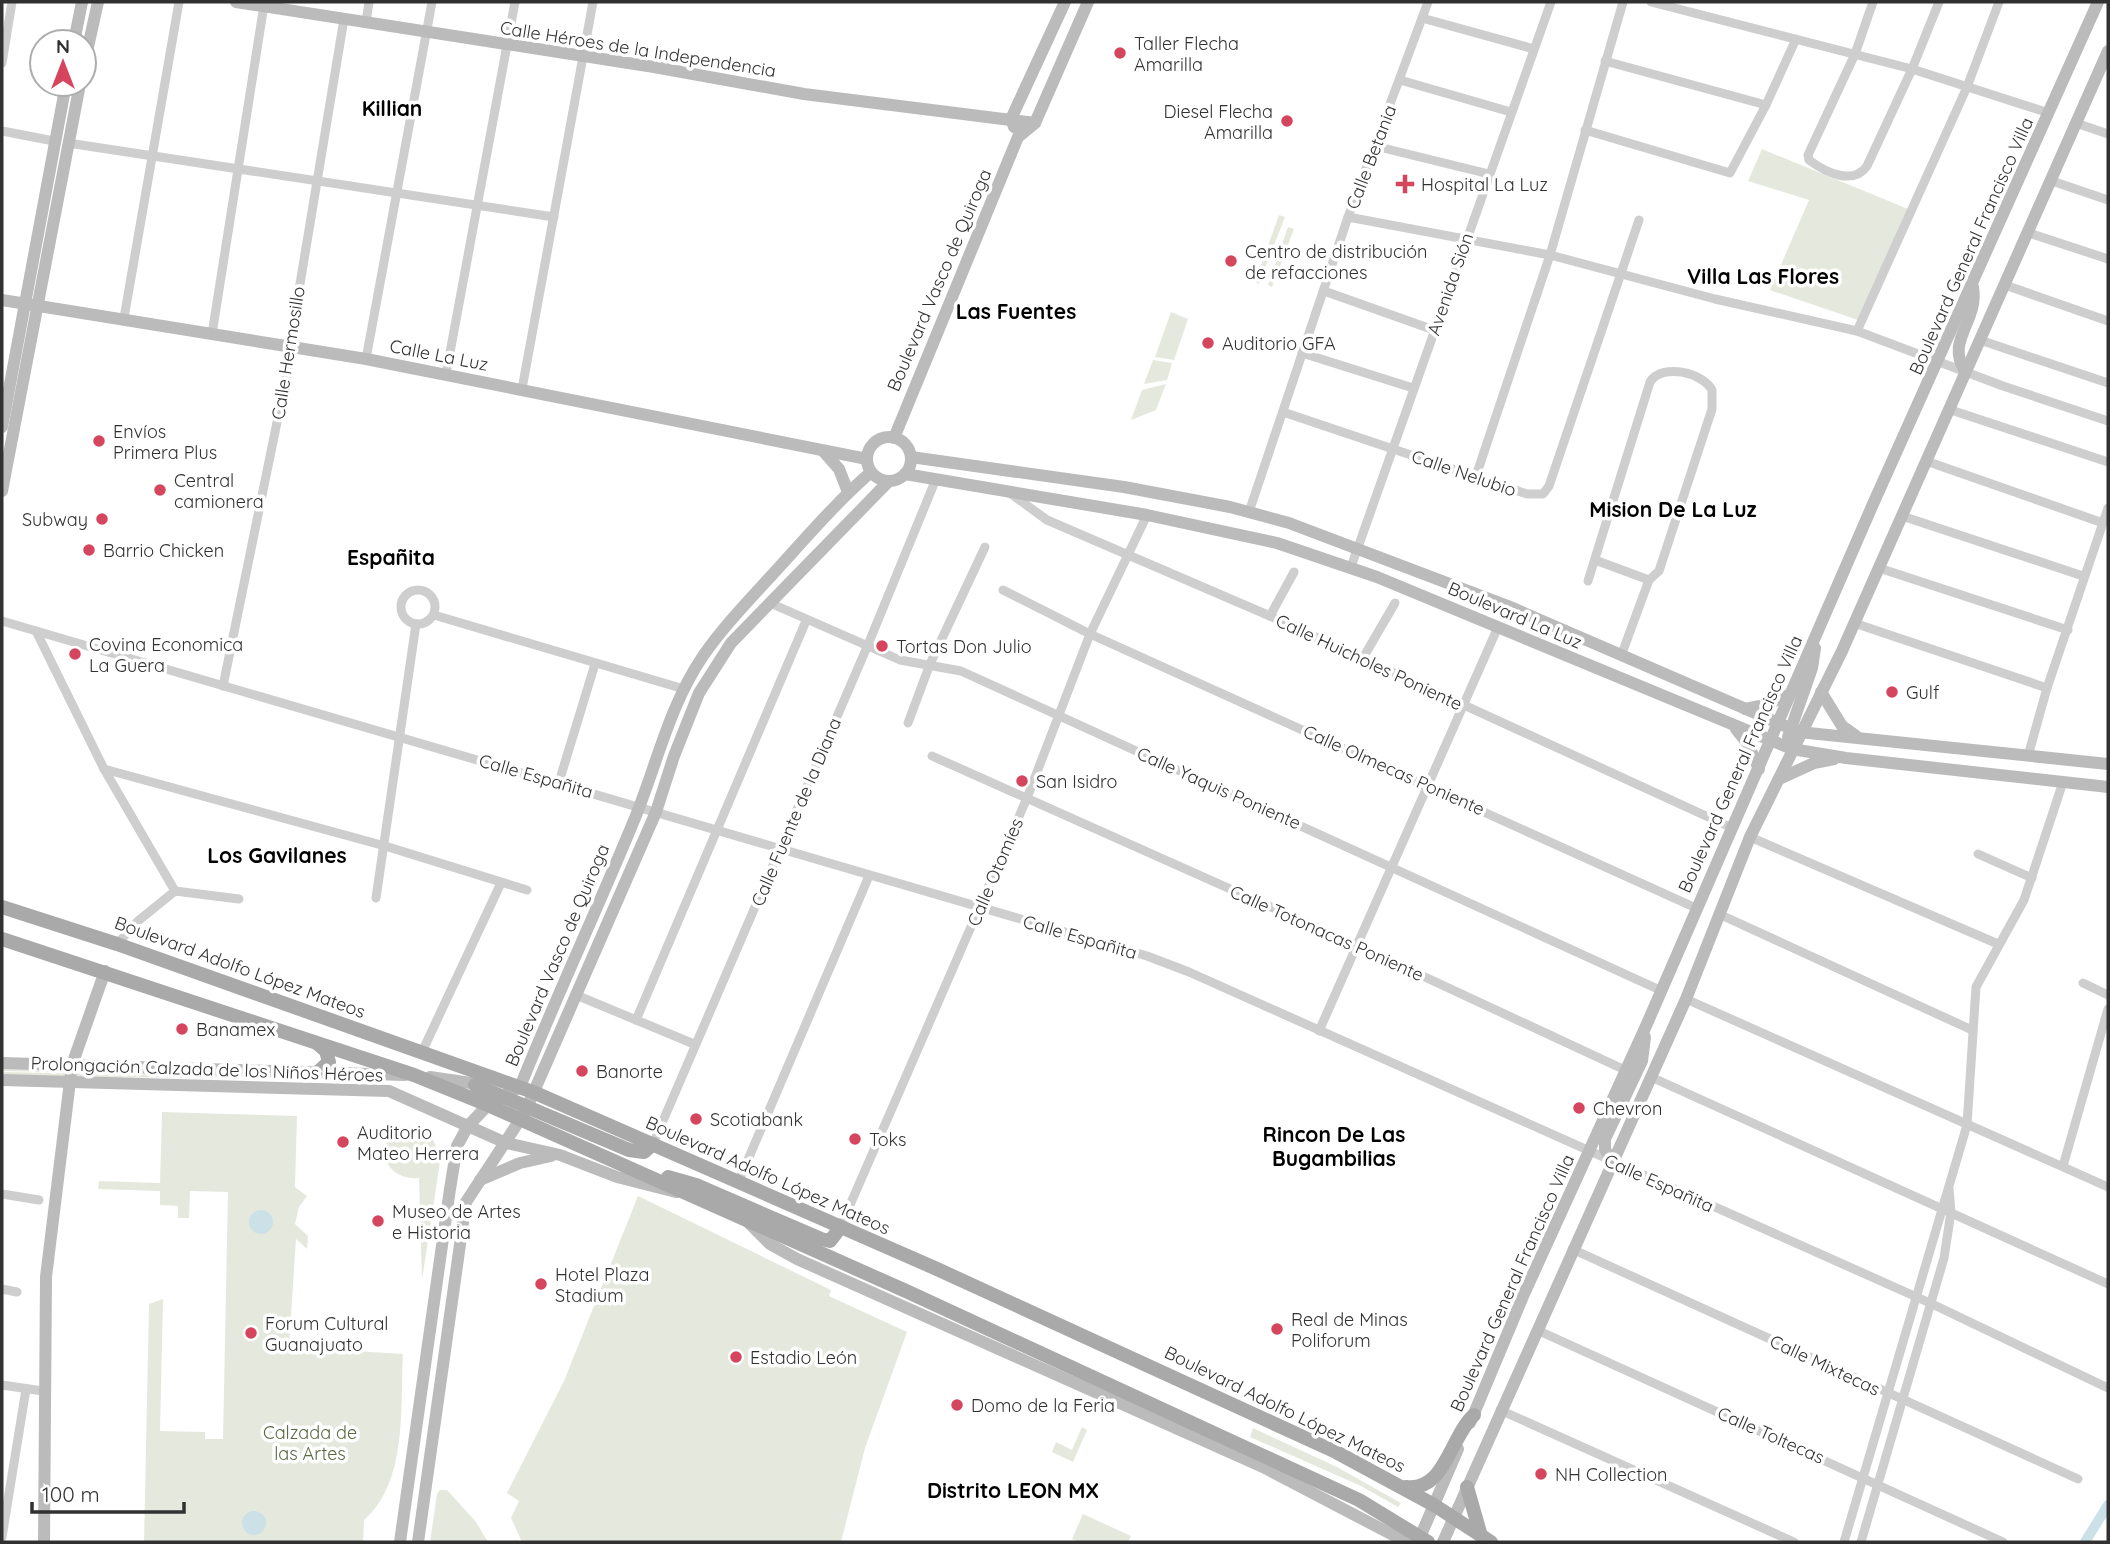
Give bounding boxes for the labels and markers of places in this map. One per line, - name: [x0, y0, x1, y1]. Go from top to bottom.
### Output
- place label: Taller Flecha Amarilla: [1134, 32, 1239, 76]
- marker: Taller Flecha Amarilla: [1112, 45, 1128, 61]
- place label: Diesel Flecha Amarilla: [1164, 100, 1273, 144]
- marker: Diesel Flecha Amarilla: [1279, 113, 1295, 129]
- place label: Hospital La Luz: [1421, 173, 1548, 196]
- marker: Hospital La Luz: [1395, 174, 1415, 194]
- place label: Centro de distribución de refacciones: [1245, 240, 1427, 284]
- marker: Centro de distribución de refacciones: [1223, 253, 1239, 269]
- place label: Auditorio GFA: [1222, 332, 1336, 355]
- marker: Auditorio GFA: [1200, 335, 1216, 351]
- place label: Envíos Primera Plus: [113, 420, 217, 464]
- marker: Envíos Primera Plus: [91, 433, 107, 449]
- place label: Central camionera: [174, 469, 264, 513]
- marker: Central camionera: [152, 482, 168, 498]
- place label: Subway: [22, 508, 88, 531]
- marker: Subway: [94, 511, 110, 527]
- place label: Barrio Chicken: [103, 539, 224, 562]
- marker: Barrio Chicken: [81, 542, 97, 558]
- place label: Covina Economica La Guera: [89, 633, 243, 677]
- place label: Tortas Don Julio: [896, 635, 1032, 658]
- marker: Tortas Don Julio: [874, 638, 890, 654]
- marker: Covina Economica La Guera: [67, 646, 83, 662]
- place label: Gulf: [1906, 681, 1940, 704]
- marker: Gulf: [1884, 684, 1900, 700]
- place label: San Isidro: [1036, 770, 1117, 793]
- marker: San Isidro: [1014, 773, 1030, 789]
- place label: Banamex: [196, 1018, 275, 1041]
- marker: Banamex: [174, 1021, 190, 1037]
- place label: Banorte: [596, 1060, 663, 1083]
- marker: Banorte: [574, 1063, 590, 1079]
- place label: Chevron: [1593, 1097, 1662, 1120]
- marker: Chevron: [1571, 1100, 1587, 1116]
- place label: Scotiabank: [710, 1108, 803, 1131]
- marker: Scotiabank: [688, 1111, 704, 1127]
- place label: Auditorio Mateo Herrera: [357, 1121, 479, 1165]
- place label: Toks: [869, 1128, 907, 1151]
- marker: Toks: [847, 1131, 863, 1147]
- marker: Auditorio Mateo Herrera: [335, 1134, 351, 1150]
- place label: Museo de Artes e Historia: [392, 1200, 521, 1244]
- marker: Museo de Artes e Historia: [370, 1213, 386, 1229]
- place label: Hotel Plaza Stadium: [555, 1263, 649, 1307]
- marker: Hotel Plaza Stadium: [533, 1276, 549, 1292]
- place label: Real de Minas Poliforum: [1291, 1308, 1408, 1352]
- place label: Forum Cultural Guanajuato: [265, 1312, 388, 1356]
- marker: Real de Minas Poliforum: [1269, 1321, 1285, 1337]
- marker: Forum Cultural Guanajuato: [243, 1325, 259, 1341]
- place label: Estadio León: [750, 1346, 857, 1369]
- marker: Estadio León: [728, 1349, 744, 1365]
- place label: Domo de la Feria: [971, 1394, 1115, 1417]
- marker: Domo de la Feria: [949, 1397, 965, 1413]
- place label: NH Collection: [1555, 1463, 1667, 1486]
- marker: NH Collection: [1533, 1466, 1549, 1482]

